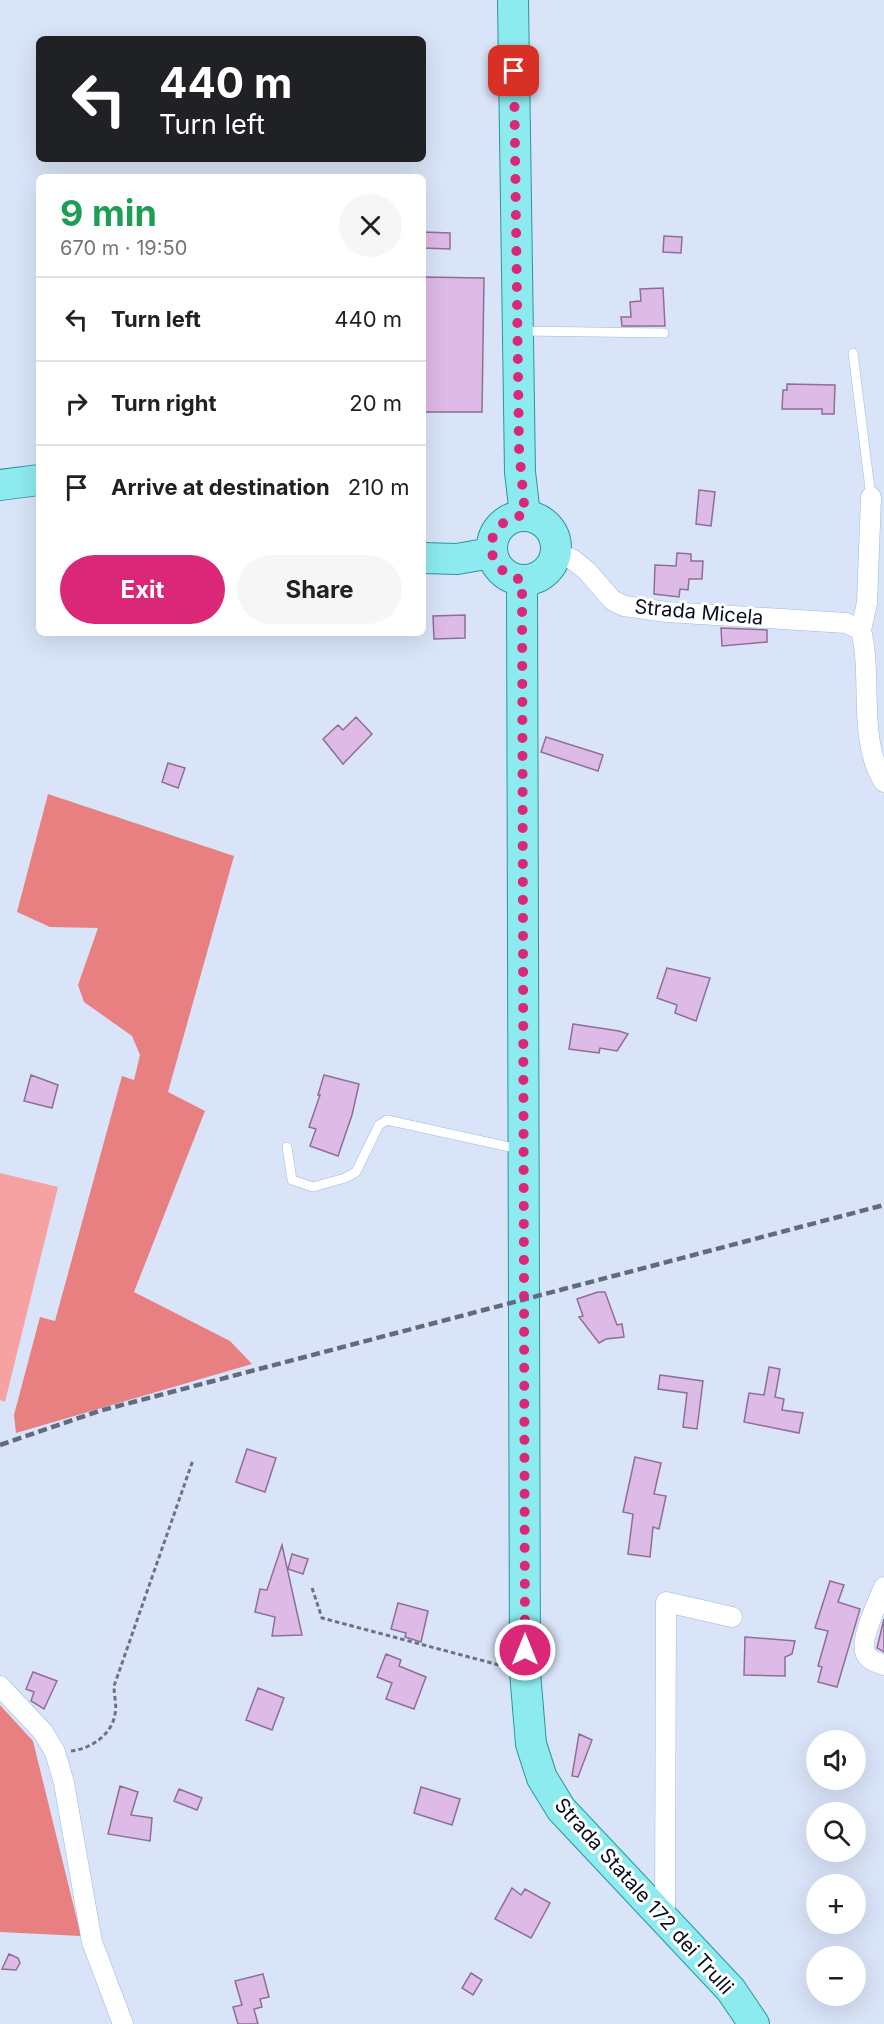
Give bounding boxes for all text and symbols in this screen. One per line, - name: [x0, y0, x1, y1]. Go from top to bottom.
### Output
- pin: [488, 45, 539, 96]
- icon: arrive: [497, 54, 530, 87]
- text: 440 m: [159, 57, 292, 108]
- icon: left: [60, 60, 138, 138]
- text: Turn left: [159, 108, 265, 141]
- text: 9 min: [60, 191, 157, 235]
- button: close: [339, 194, 402, 257]
- text: 670 m · 19:50: [60, 236, 187, 260]
- icon: left: [60, 303, 93, 336]
- text: Turn left: [111, 306, 201, 332]
- text: 440 m: [334, 306, 402, 332]
- icon: right: [60, 387, 93, 420]
- text: Turn right: [111, 390, 217, 416]
- text: 20 m: [349, 390, 402, 416]
- icon: arrive: [60, 471, 93, 504]
- text: Arrive at destination: [111, 474, 330, 500]
- text: 210 m: [348, 474, 409, 500]
- button: Exit: [60, 555, 225, 624]
- button: Share: [237, 555, 402, 624]
- street label: Strada Micela: [634, 594, 764, 630]
- position arrow: [493, 1618, 557, 1682]
- map controls: [806, 1730, 866, 2006]
- button: sound: [806, 1730, 866, 1790]
- street label: Strada Statale 172 dei Trulli: [550, 1793, 738, 1999]
- button: search: [806, 1802, 866, 1862]
- button: +: [806, 1874, 866, 1934]
- button: −: [806, 1946, 866, 2006]

